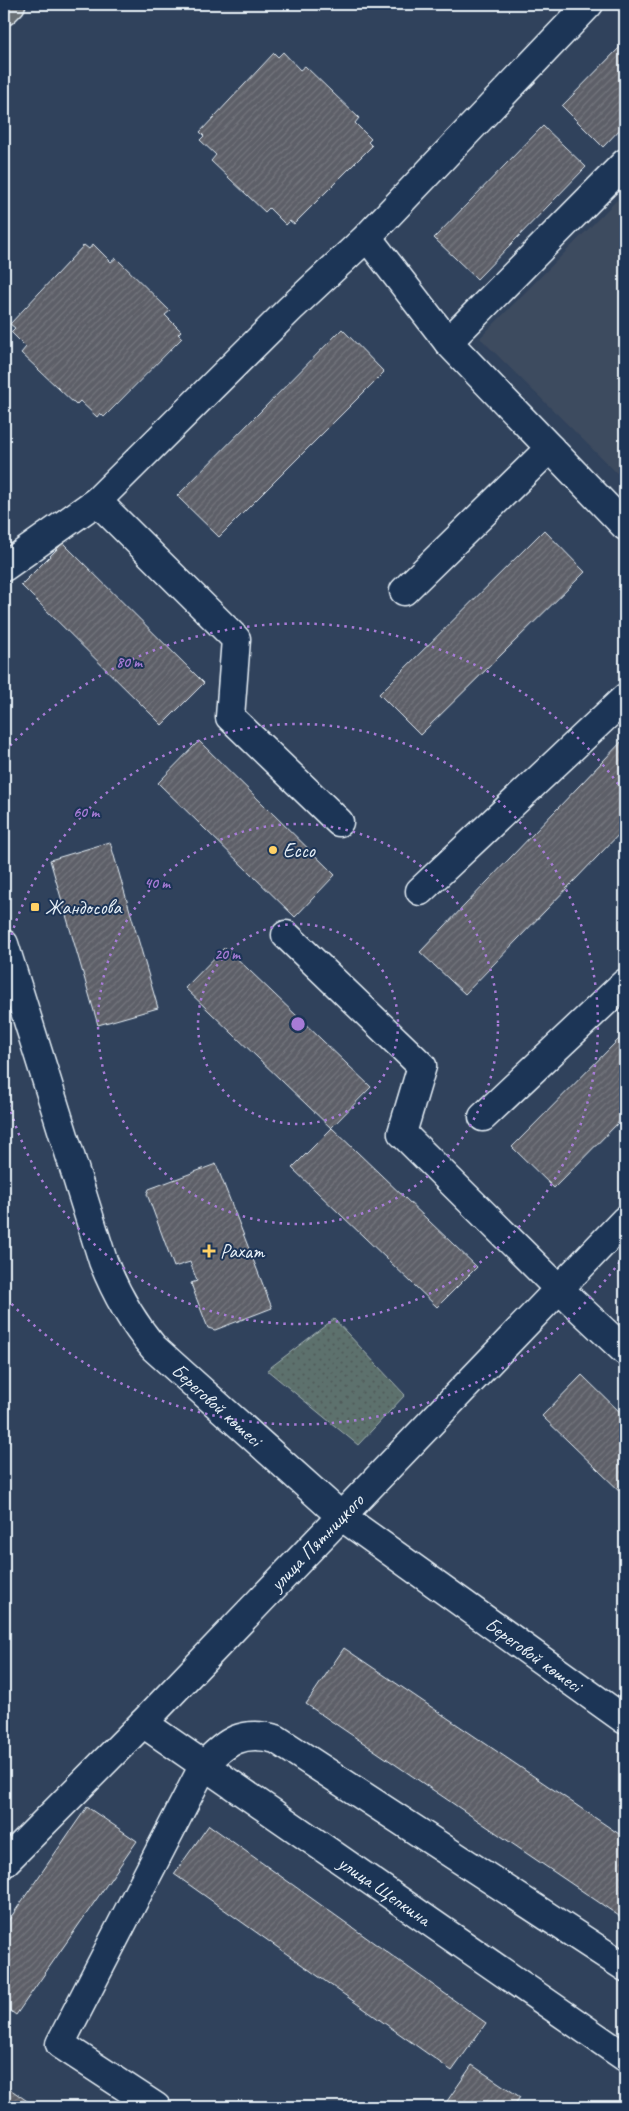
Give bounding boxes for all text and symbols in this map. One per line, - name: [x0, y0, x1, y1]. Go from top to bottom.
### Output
- text: 80 m: [116, 653, 143, 672]
- text: 60 m: [73, 803, 100, 822]
- place label: Ecco: [283, 838, 316, 863]
- marker: Ecco: [267, 844, 279, 856]
- text: 40 m: [144, 874, 171, 893]
- place label: Жандосова: [45, 895, 122, 920]
- marker: Жандосова: [29, 901, 41, 913]
- text: 20 m: [214, 945, 241, 964]
- centre of rings: [289, 1015, 307, 1033]
- place label: Рахат: [220, 1239, 266, 1264]
- marker: Рахат: [202, 1244, 216, 1258]
- street label: Береговой көшесі: [166, 1357, 269, 1453]
- street label: улица Пятницкого: [263, 1487, 369, 1597]
- street label: Береговой көшесі: [480, 1611, 589, 1699]
- street label: улица Щепкина: [333, 1849, 437, 1932]

